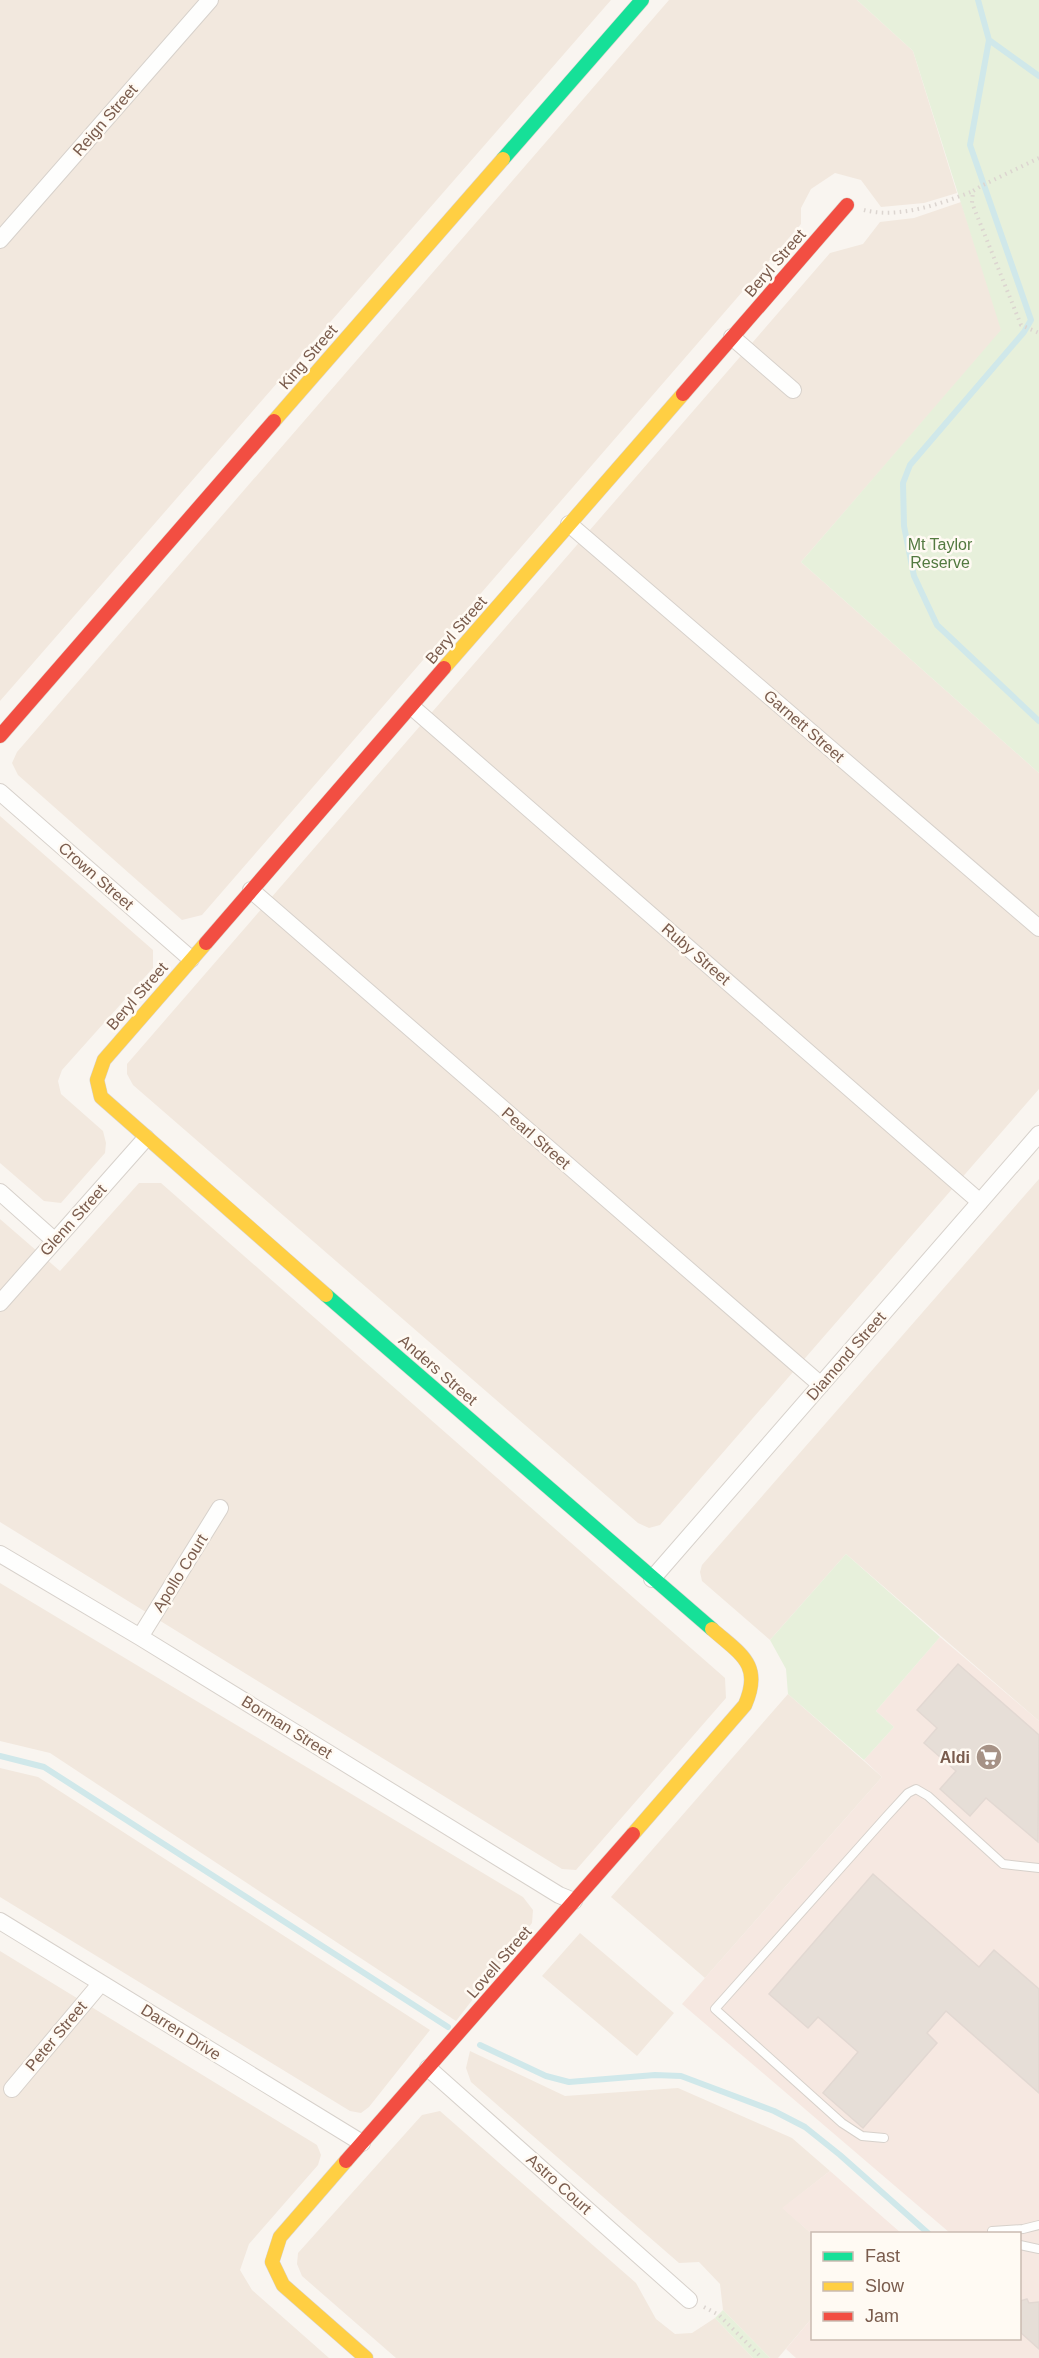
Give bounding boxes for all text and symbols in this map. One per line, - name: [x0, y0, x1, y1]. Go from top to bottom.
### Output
- street label: Reign Street: [69, 80, 141, 159]
- street label: Beryl Street: [741, 225, 809, 300]
- street label: King Street: [276, 321, 341, 392]
- park label: Mt Taylor Reserve: [908, 536, 973, 571]
- street label: Beryl Street: [422, 592, 490, 667]
- street label: Garnett Street: [760, 687, 848, 766]
- street label: Crown Street: [55, 839, 137, 913]
- street label: Ruby Street: [659, 920, 734, 988]
- street label: Beryl Street: [103, 958, 171, 1033]
- street label: Pearl Street: [499, 1104, 574, 1172]
- street label: Glenn Street: [37, 1181, 110, 1259]
- street label: Diamond Street: [803, 1308, 889, 1404]
- street label: Anders Street: [396, 1331, 481, 1409]
- street label: Apollo Court: [149, 1531, 211, 1615]
- street label: Borman Street: [239, 1692, 336, 1762]
- supermarket icon: Aldi: [974, 1742, 1004, 1772]
- place label: Aldi: [940, 1749, 970, 1766]
- street label: Lovell Street: [463, 1922, 535, 2001]
- street label: Peter Street: [22, 1997, 90, 2074]
- street label: Darren Drive: [138, 2001, 224, 2063]
- street label: Astro Court: [523, 2151, 595, 2218]
- legend: [811, 2232, 1021, 2340]
- text: Fast: [865, 2246, 900, 2266]
- text: Slow: [865, 2276, 905, 2296]
- text: Jam: [865, 2306, 899, 2326]

